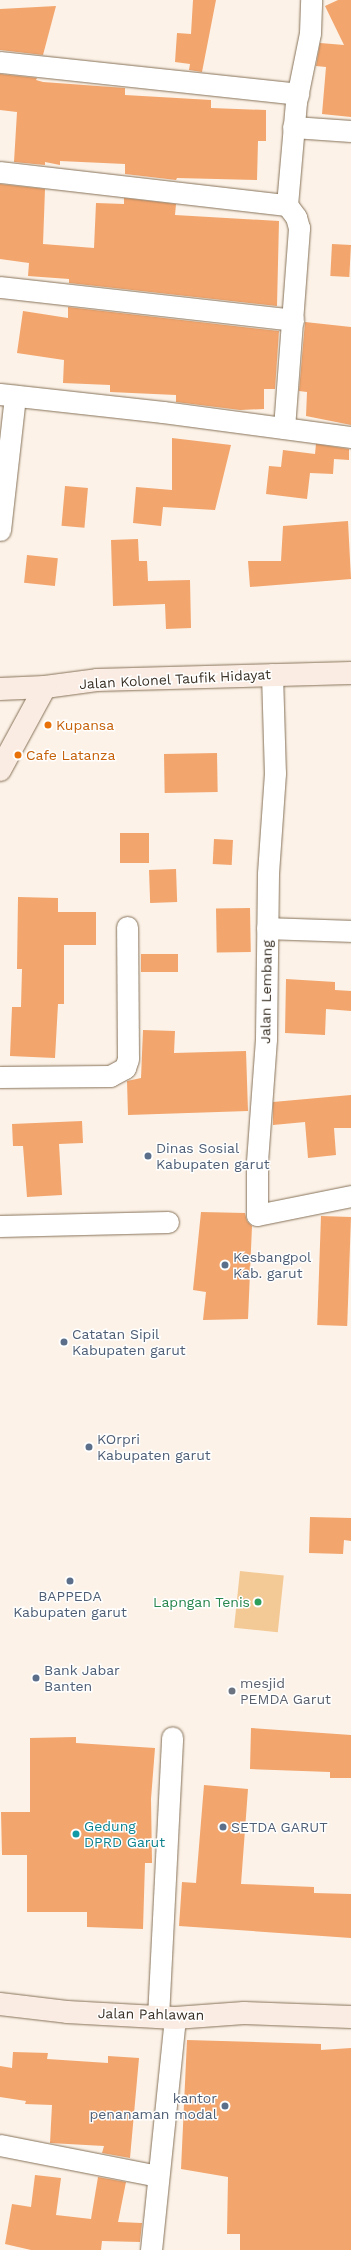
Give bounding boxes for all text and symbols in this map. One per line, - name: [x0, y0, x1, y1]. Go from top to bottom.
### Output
- street label: Jalan Kolonel Taufik Hidayat: [78, 666, 272, 692]
- place label: Kupansa: [56, 717, 114, 733]
- marker: Kupansa: [43, 720, 53, 730]
- place label: Cafe Latanza: [26, 747, 115, 763]
- marker: Cafe Latanza: [13, 750, 23, 760]
- street label: Jalan Lembang: [257, 940, 275, 1044]
- place label: Dinas Sosial Kabupaten garut: [156, 1140, 270, 1172]
- marker: Dinas Sosial Kabupaten garut: [143, 1151, 153, 1161]
- place label: Kesbangpol Kab. garut: [233, 1249, 311, 1282]
- marker: Kesbangpol Kab. garut: [220, 1260, 230, 1270]
- place label: Catatan Sipil Kabupaten garut: [72, 1326, 186, 1358]
- marker: Catatan Sipil Kabupaten garut: [59, 1337, 69, 1347]
- place label: KOrpri Kabupaten garut: [97, 1431, 211, 1464]
- marker: KOrpri Kabupaten garut: [84, 1442, 94, 1452]
- marker: BAPPEDA Kabupaten garut: [65, 1576, 75, 1586]
- place label: BAPPEDA Kabupaten garut: [13, 1588, 127, 1620]
- place label: Lapngan Tenis: [153, 1594, 250, 1610]
- marker: Lapngan Tenis: [253, 1597, 263, 1607]
- place label: Bank Jabar Banten: [44, 1662, 120, 1694]
- marker: Bank Jabar Banten: [31, 1673, 41, 1683]
- place label: mesjid PEMDA Garut: [240, 1675, 332, 1708]
- marker: mesjid PEMDA Garut: [227, 1686, 237, 1696]
- place label: Gedung DPRD Garut: [84, 1818, 165, 1850]
- place label: SETDA GARUT: [231, 1819, 328, 1835]
- marker: SETDA GARUT: [218, 1822, 228, 1832]
- marker: Gedung DPRD Garut: [71, 1829, 81, 1839]
- street label: Jalan Pahlawan: [98, 2005, 204, 2023]
- place label: kantor penanaman modal: [90, 2090, 217, 2122]
- marker: kantor penanaman modal: [220, 2101, 230, 2111]

